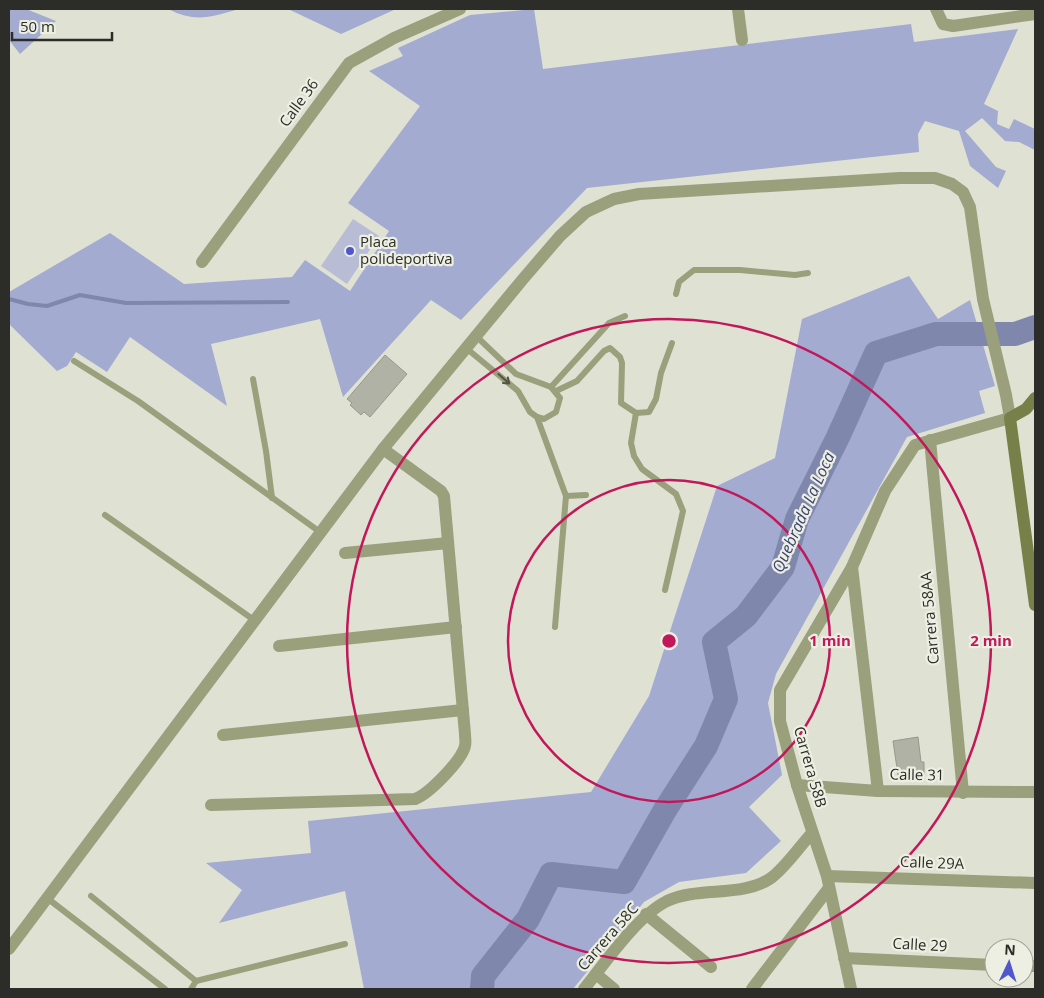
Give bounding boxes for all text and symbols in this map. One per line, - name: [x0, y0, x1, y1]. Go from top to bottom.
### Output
- scale bar: [12, 10, 112, 42]
- text: 50 m: [20, 16, 55, 36]
- street label: Calle 36: [274, 74, 322, 130]
- place label: Placa polideportiva: [360, 231, 453, 268]
- marker: Placa polideportiva: [344, 245, 356, 257]
- one-way arrow: [497, 374, 510, 385]
- water label: Quebrada La Loca: [767, 448, 839, 576]
- street label: Carrera 58AA: [915, 570, 943, 665]
- text: 1 min: [809, 630, 851, 650]
- text: 2 min: [970, 630, 1012, 650]
- centre of rings: [660, 632, 678, 650]
- street label: Carrera 58B: [790, 724, 832, 810]
- street label: Calle 31: [889, 764, 945, 784]
- street label: Calle 29A: [900, 851, 965, 873]
- street label: Carrera 58C: [572, 898, 642, 974]
- street label: Calle 29: [892, 933, 948, 955]
- north arrow: [984, 938, 1034, 988]
- text: N: [1004, 940, 1016, 959]

